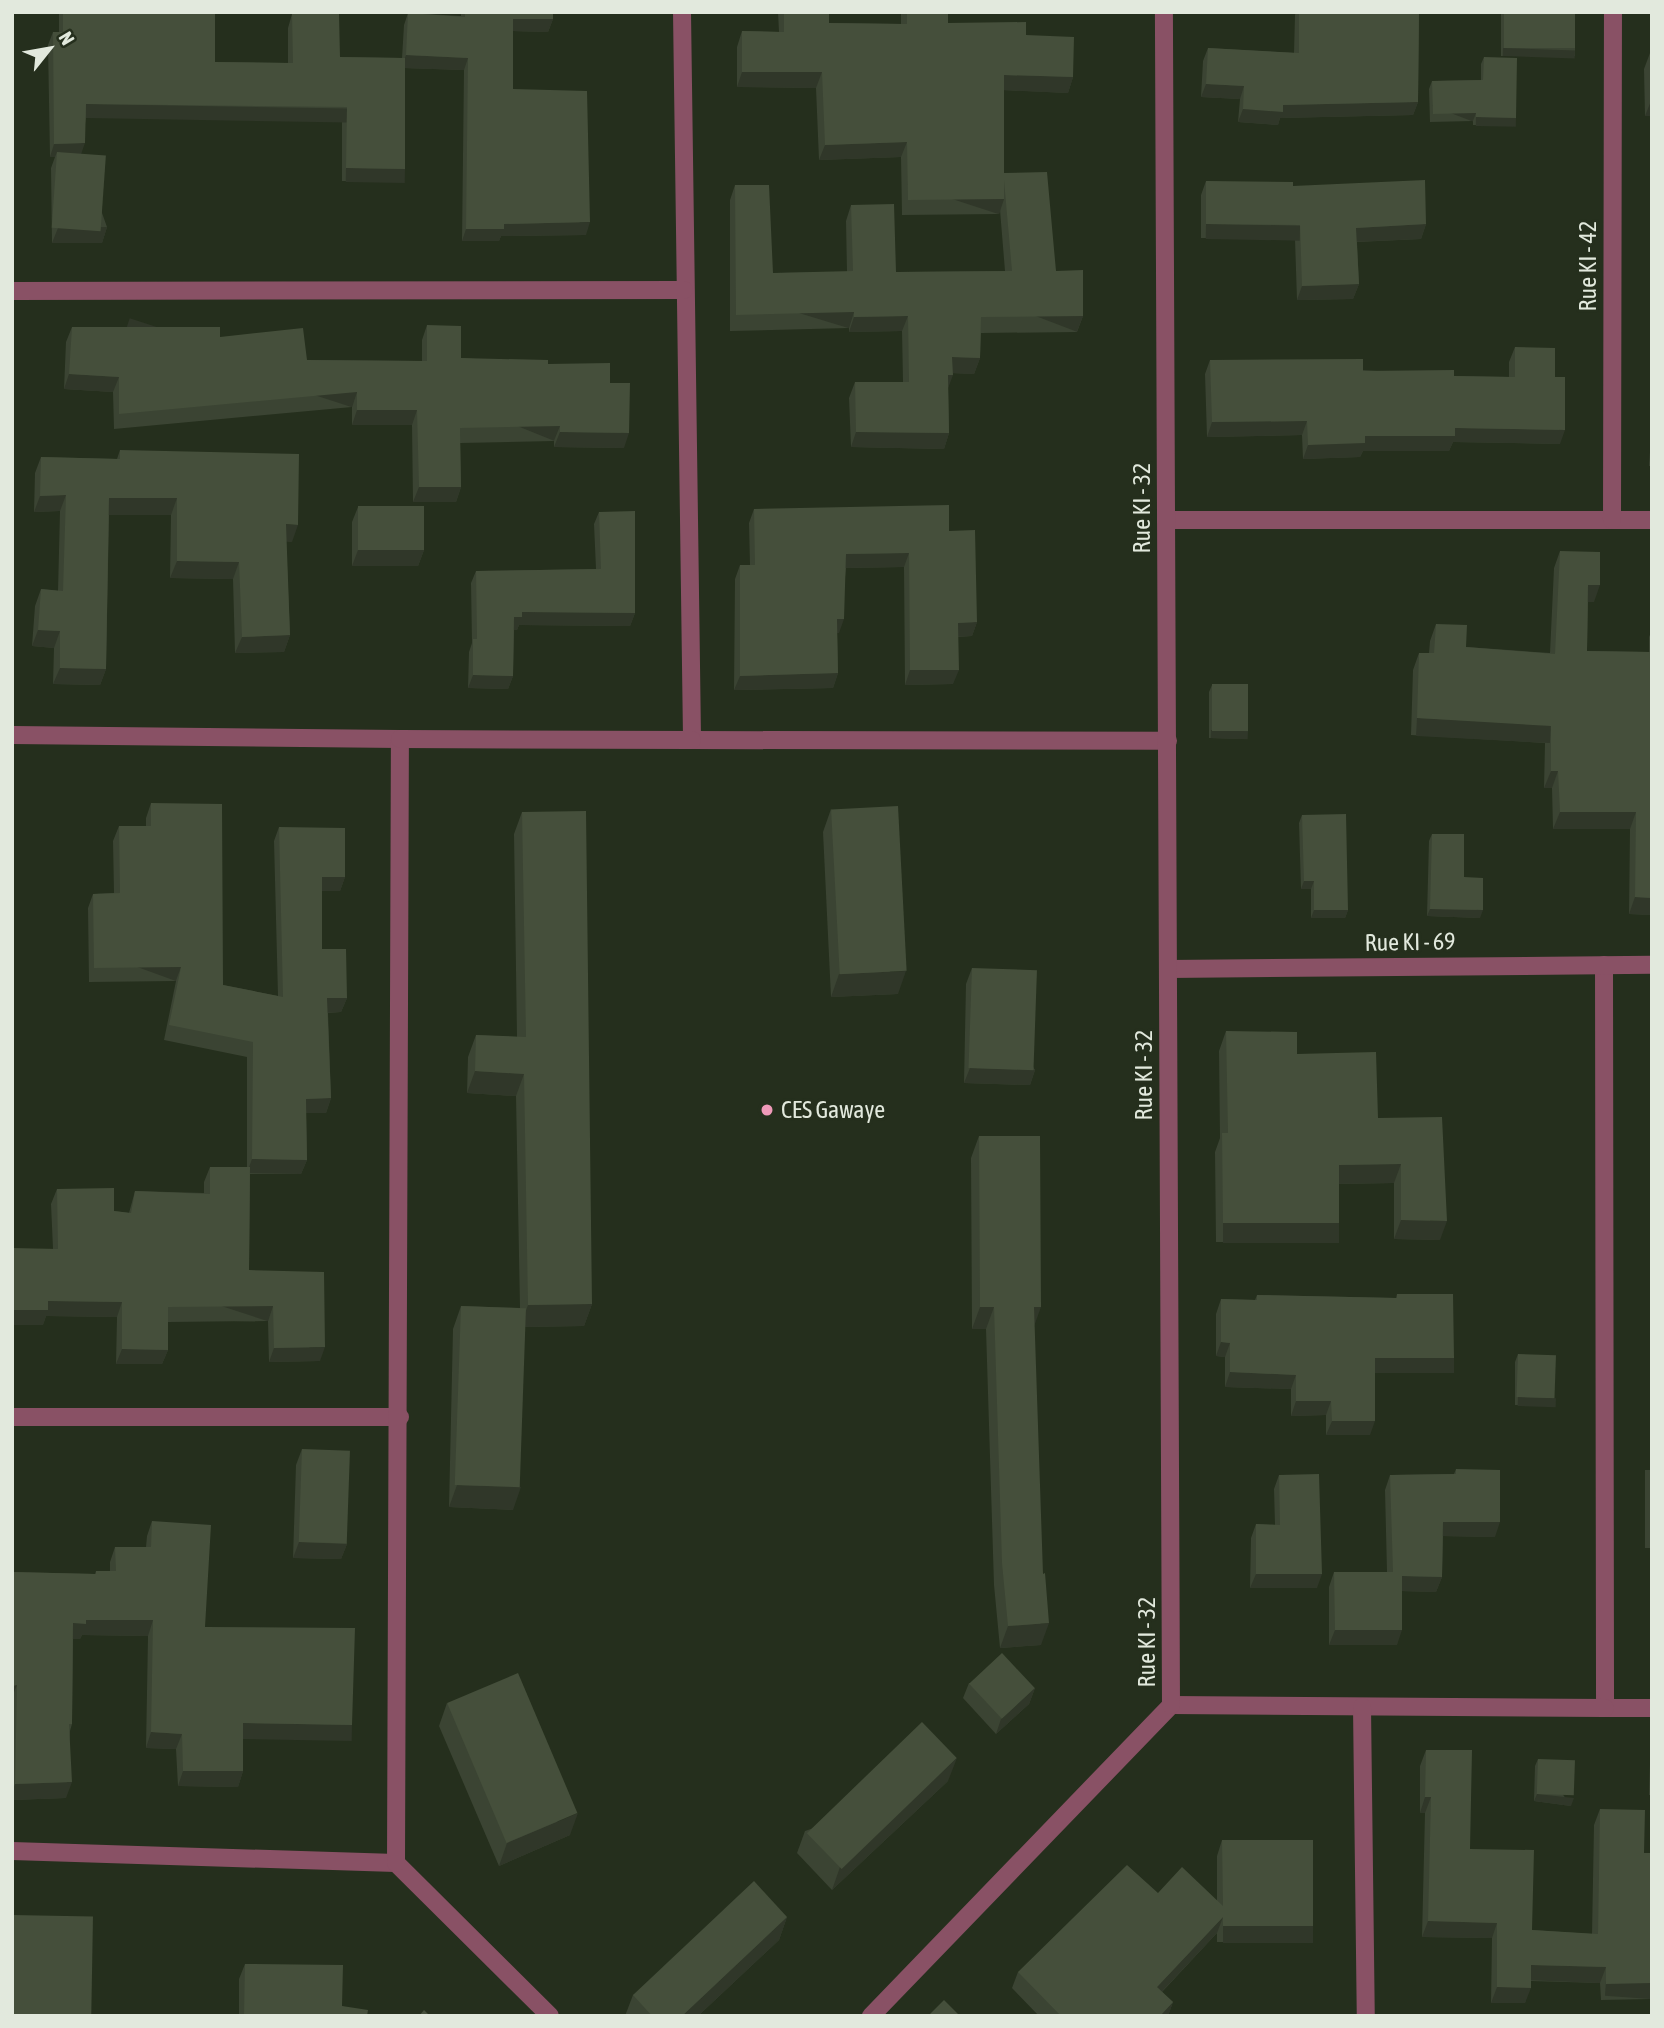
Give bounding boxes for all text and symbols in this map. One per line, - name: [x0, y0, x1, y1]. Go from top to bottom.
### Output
- north arrow: [14, 14, 84, 84]
- text: N: [55, 28, 79, 49]
- street label: Rue KI - 42: [1574, 221, 1602, 311]
- street label: Rue KI - 32: [1128, 463, 1156, 553]
- street label: Rue KI - 69: [1364, 927, 1456, 957]
- street label: Rue KI - 32: [1130, 1030, 1158, 1120]
- place label: CES Gawaye: [781, 1096, 885, 1124]
- marker: CES Gawaye: [759, 1102, 775, 1118]
- street label: Rue KI - 32: [1133, 1597, 1161, 1687]

